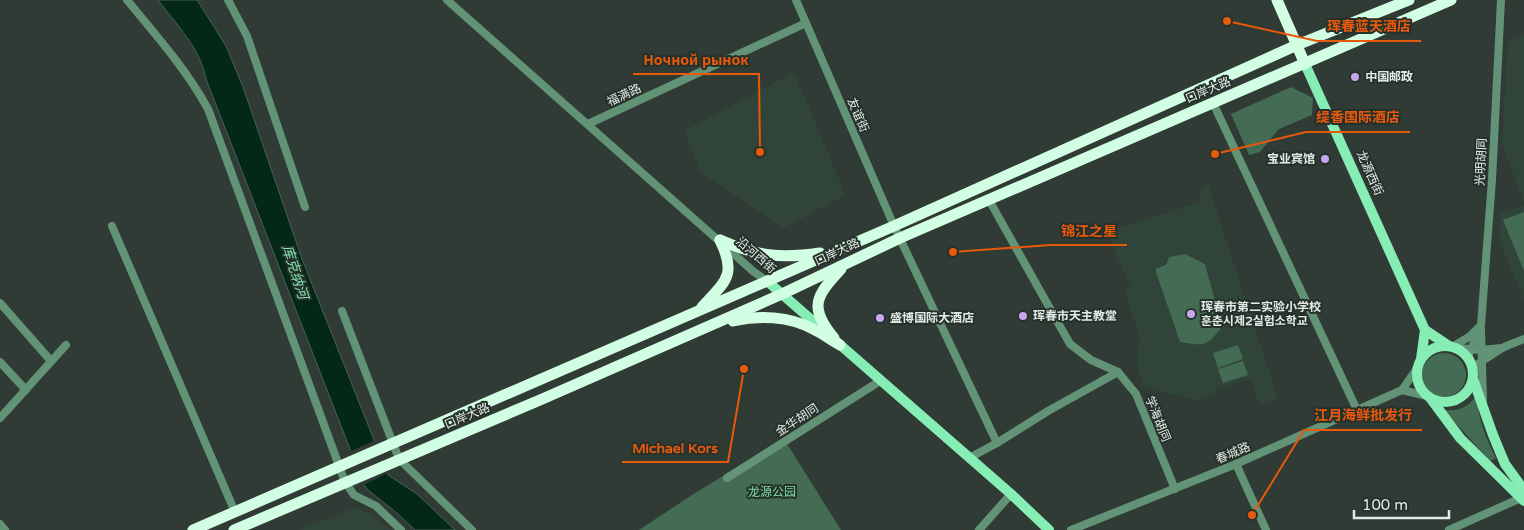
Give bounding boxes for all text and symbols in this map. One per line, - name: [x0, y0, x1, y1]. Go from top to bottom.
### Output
- callout: 珲春蓝天酒店: [1317, 12, 1421, 41]
- text: 珲春蓝天酒店: [1327, 18, 1411, 35]
- callout: Ночной рынок: [633, 45, 759, 74]
- text: Ночной рынок: [643, 52, 749, 69]
- place label: 中国邮政: [1365, 70, 1413, 84]
- marker: 中国邮政: [1349, 71, 1361, 83]
- street label: 口岸大路: [1183, 74, 1233, 106]
- street label: 福满路: [605, 81, 643, 109]
- street label: 友谊街: [845, 96, 871, 134]
- callout: 缇香国际酒店: [1306, 103, 1410, 132]
- text: 缇香国际酒店: [1316, 109, 1400, 126]
- street label: 光明胡同: [1473, 138, 1489, 186]
- street label: 龙源西街: [1354, 148, 1386, 198]
- place label: 宝业宾馆: [1267, 152, 1315, 166]
- marker: 宝业宾馆: [1319, 153, 1331, 165]
- callout: 锦江之星: [1051, 216, 1127, 245]
- text: 锦江之星: [1061, 223, 1117, 240]
- street label: 沿河西街: [733, 234, 779, 276]
- street label: 口岸大路: [812, 236, 862, 268]
- water label: 库克纳河: [278, 243, 313, 304]
- place label: 珲春市第二实验小学校 훈춘시제2실험소학교: [1201, 300, 1321, 328]
- marker: 珲春市第二实验小学校 훈춘시제2실험소학교: [1185, 308, 1197, 320]
- place label: 珲春市天主教堂: [1033, 309, 1117, 323]
- marker: 珲春市天主教堂: [1017, 310, 1029, 322]
- place label: 盛博国际大酒店: [890, 311, 974, 325]
- marker: 盛博国际大酒店: [874, 312, 886, 324]
- street label: 学海胡同: [1143, 394, 1173, 444]
- street label: 口岸大路: [442, 400, 492, 432]
- street label: 金华胡同: [773, 401, 821, 439]
- callout: 江月海鲜批发行: [1304, 401, 1422, 430]
- text: 江月海鲜批发行: [1314, 407, 1412, 424]
- callout: Michael Kors: [622, 433, 728, 462]
- text: Michael Kors: [632, 440, 718, 457]
- street label: 春城路: [1214, 440, 1252, 466]
- park label: 龙源公园: [748, 485, 796, 499]
- scale bar: [1354, 488, 1449, 520]
- text: 100 m: [1362, 496, 1408, 514]

